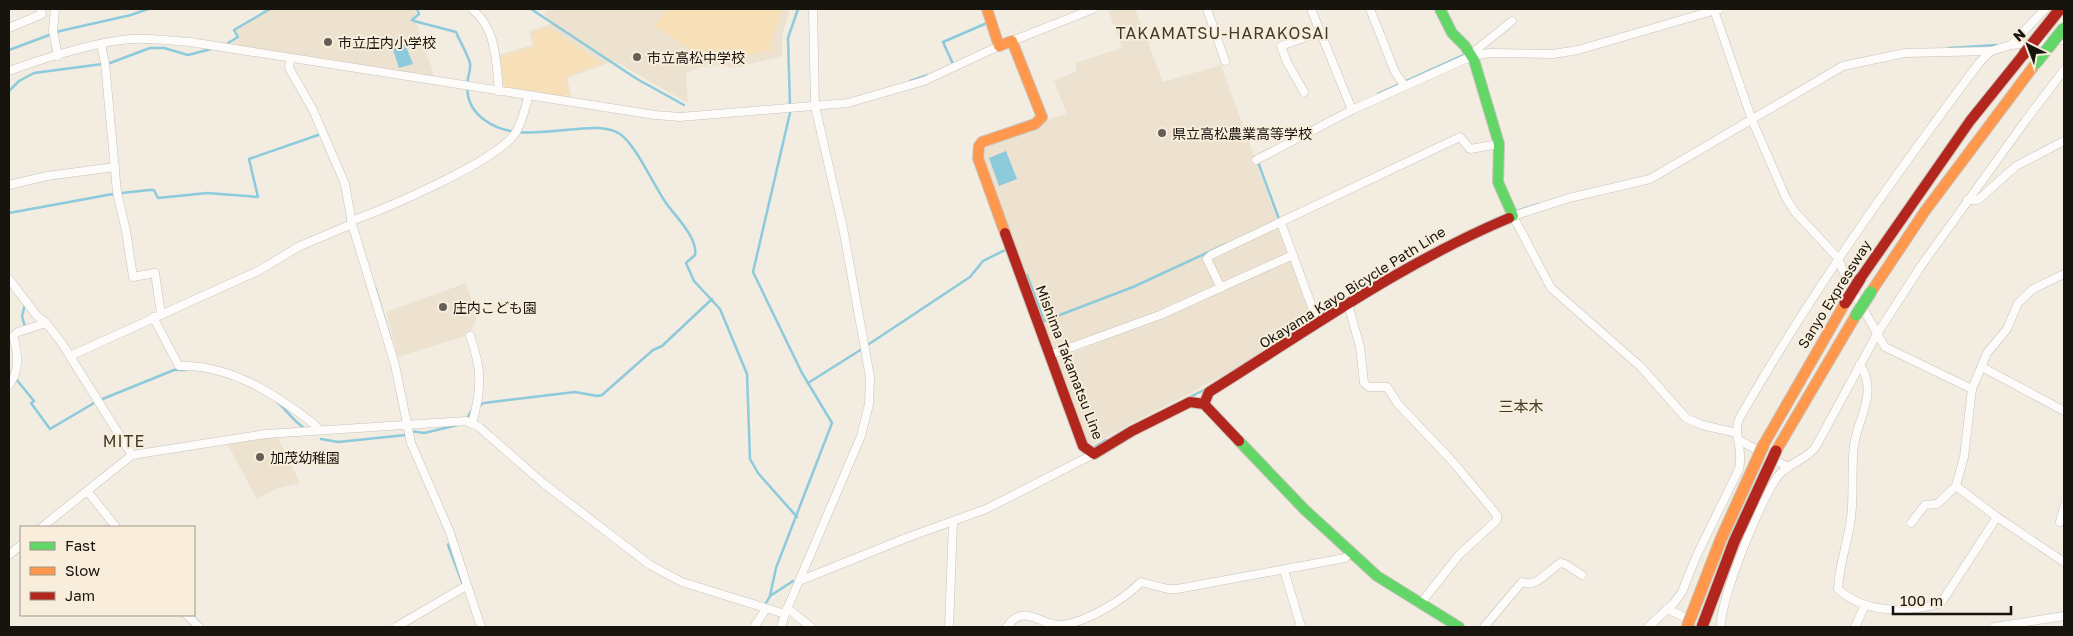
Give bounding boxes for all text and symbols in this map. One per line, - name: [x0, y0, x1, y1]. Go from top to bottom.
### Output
- north arrow: [2003, 20, 2053, 70]
- district label: TAKAMATSU-HARAKOSAI: [1116, 23, 1330, 43]
- text: N: [2009, 25, 2029, 45]
- place label: 市立庄内小学校: [338, 34, 436, 51]
- marker: 市立庄内小学校: [322, 36, 334, 48]
- place label: 市立高松中学校: [647, 49, 745, 66]
- marker: 市立高松中学校: [631, 51, 643, 63]
- place label: 県立高松農業高等学校: [1172, 125, 1312, 142]
- marker: 県立高松農業高等学校: [1156, 127, 1168, 139]
- street label: Okayama Kayo Bicycle Path Line: [1256, 223, 1448, 351]
- street label: Sanyo Expressway: [1794, 237, 1874, 351]
- street label: Mishima Takamatsu Line: [1033, 282, 1107, 442]
- place label: 庄内こども園: [453, 299, 537, 316]
- marker: 庄内こども園: [437, 301, 449, 313]
- district label: 三本木: [1498, 397, 1544, 415]
- district label: MITE: [103, 431, 145, 451]
- place label: 加茂幼稚園: [270, 449, 340, 466]
- marker: 加茂幼稚園: [254, 451, 266, 463]
- legend: [20, 526, 195, 616]
- text: Fast: [65, 536, 96, 554]
- text: Slow: [65, 561, 100, 579]
- scale bar: [1893, 584, 2010, 616]
- text: Jam: [65, 586, 95, 604]
- text: 100 m: [1900, 591, 1943, 609]

